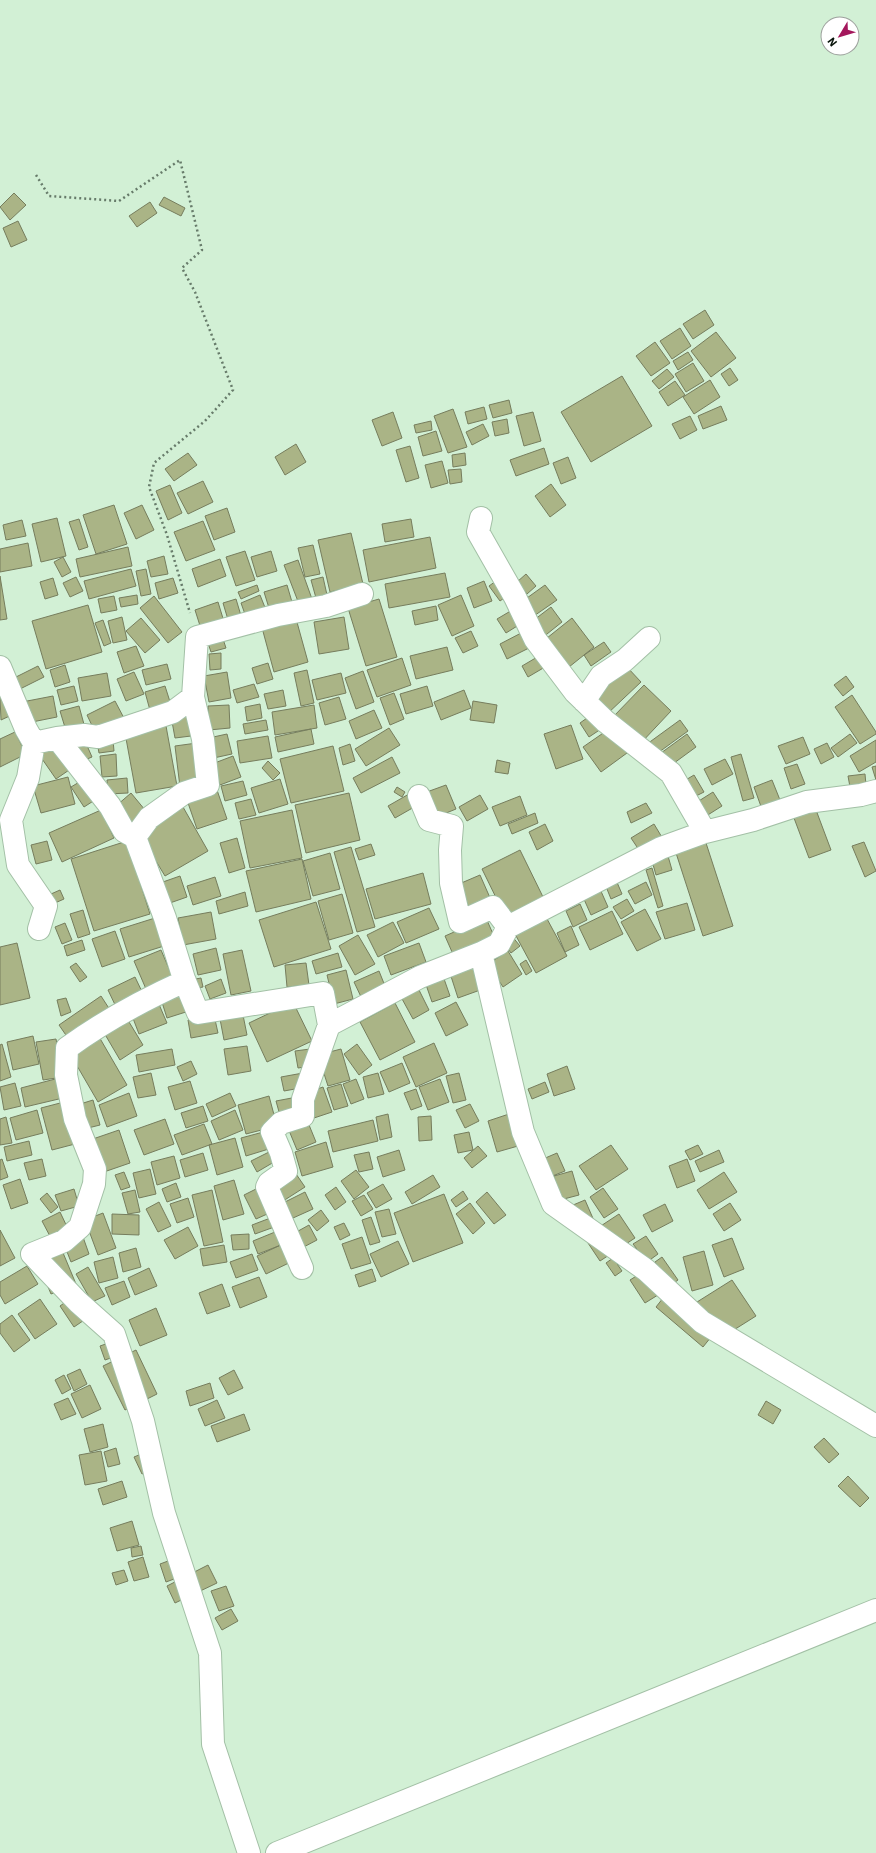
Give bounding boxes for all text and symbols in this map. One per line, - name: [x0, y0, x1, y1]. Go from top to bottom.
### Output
- north arrow: [820, 16, 860, 56]
- text: N: [824, 35, 840, 50]

